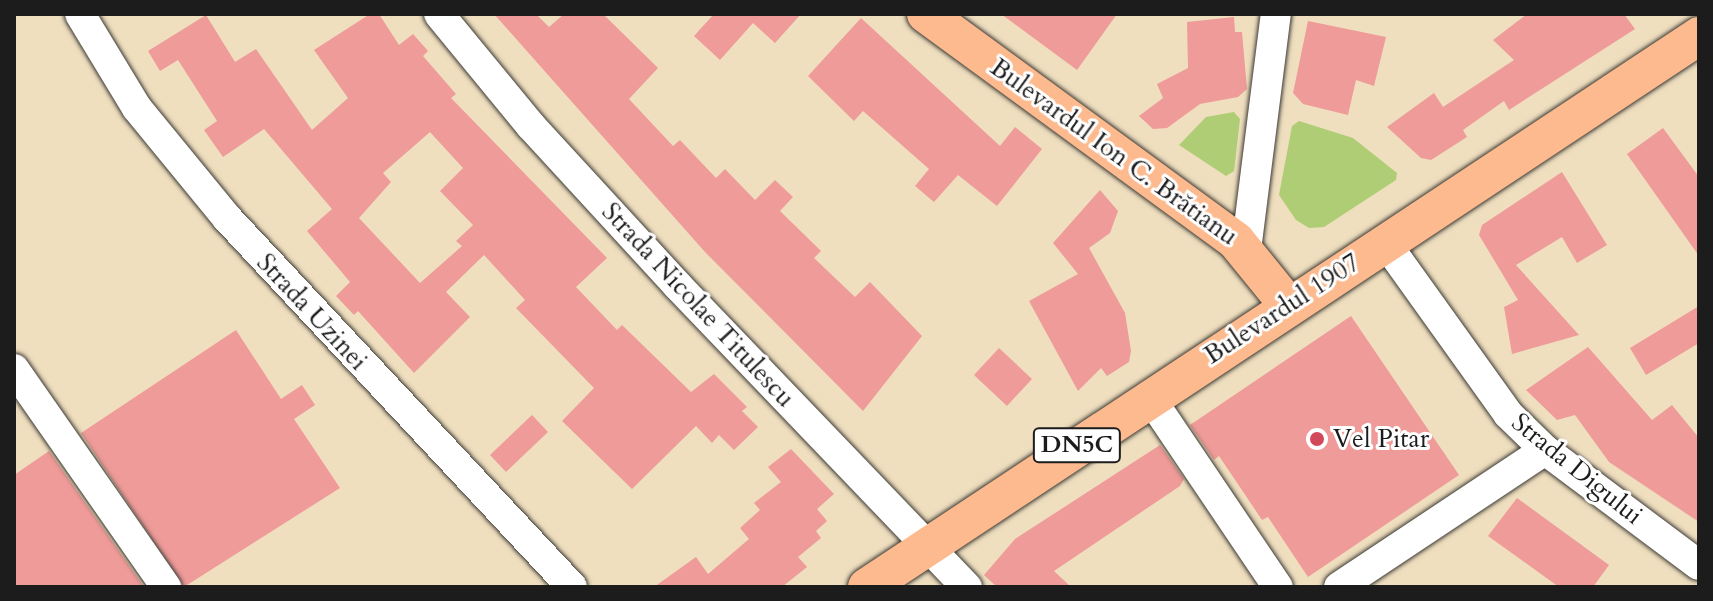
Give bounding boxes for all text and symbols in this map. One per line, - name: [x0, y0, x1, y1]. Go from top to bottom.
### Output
- street label: Bulevardul Ion C. Brătianu: [984, 52, 1244, 252]
- street label: Strada Nicolae Titulescu: [595, 196, 801, 414]
- street label: Strada Uzinei: [250, 247, 374, 377]
- street label: Bulevardul 1907: [1198, 247, 1366, 371]
- street label: Strada Digului: [1505, 407, 1649, 531]
- place label: Vel Pitar: [1333, 423, 1429, 455]
- road number: DN5C: [1031, 425, 1123, 465]
- marker: Vel Pitar: [1308, 430, 1326, 448]

